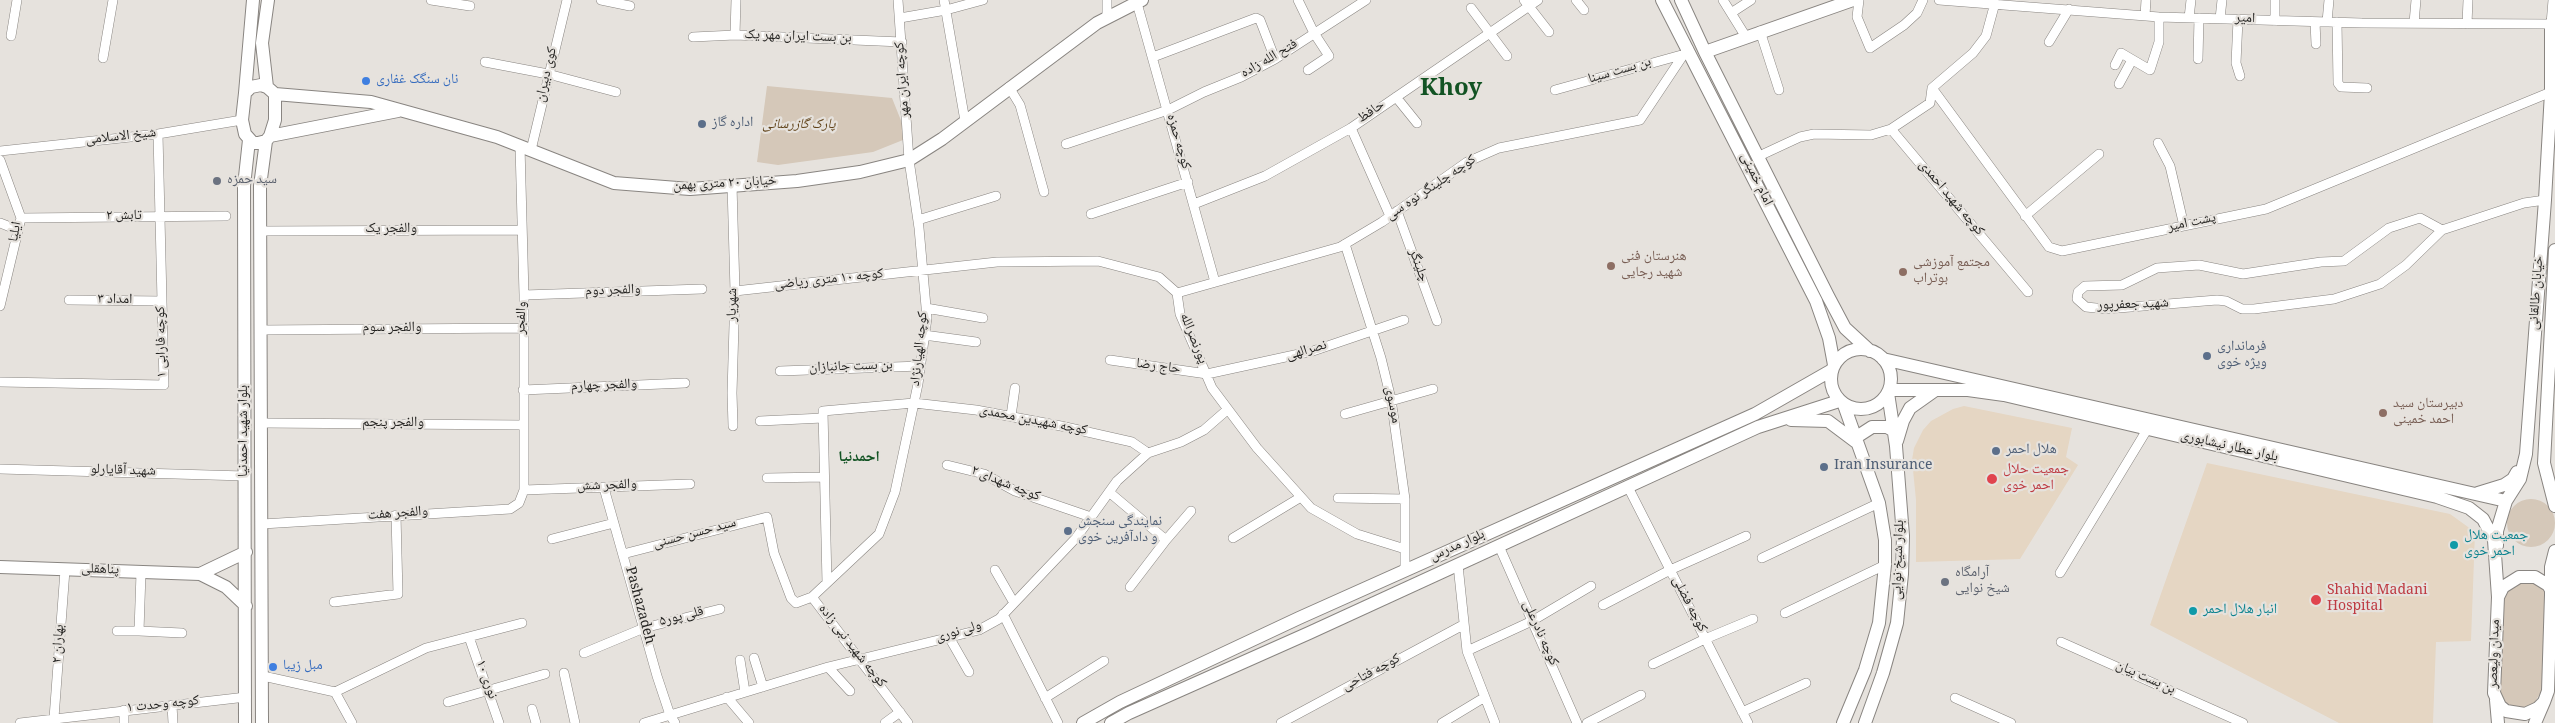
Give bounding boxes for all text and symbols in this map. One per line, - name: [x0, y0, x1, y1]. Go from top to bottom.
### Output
- street label: امیر: [2235, 11, 2255, 29]
- street label: بن بست ایران مهر یک: [744, 28, 852, 48]
- street label: فتح الله زاده: [1239, 37, 1301, 83]
- street label: کوچه ایران مهر: [893, 41, 915, 119]
- street label: کوی دبیران: [534, 46, 562, 104]
- street label: بن بست سینا: [1587, 55, 1653, 89]
- place label: نان سنگک غفاری: [376, 73, 458, 89]
- marker: نان سنگک غفاری: [360, 75, 372, 87]
- district label: Khoy: [1420, 78, 1482, 106]
- street label: حافظ: [1355, 98, 1389, 128]
- street label: کوچه حمزه: [1161, 112, 1193, 172]
- place label: اداره گاز: [712, 116, 753, 132]
- marker: اداره گاز: [696, 118, 708, 130]
- park label: پارک گازرسانی: [762, 118, 836, 134]
- street label: شیخ الاسلامی: [85, 126, 157, 150]
- street label: امام خمینی: [1735, 151, 1775, 209]
- street label: کوچه چلینگر نوه سی: [1384, 153, 1480, 225]
- street label: کوچه شهید احمدی: [1914, 158, 1986, 240]
- place label: سید حمزه: [227, 173, 277, 189]
- street label: خیابان ۲۰ متری بهمن: [673, 174, 777, 196]
- marker: سید حمزه: [211, 175, 223, 187]
- street label: تابش ۲: [106, 209, 142, 225]
- street label: پشت امیر: [2166, 211, 2218, 237]
- street label: ایلیا: [7, 221, 27, 243]
- street label: والفجر یک: [365, 222, 417, 238]
- street label: چلینگر: [1403, 247, 1431, 285]
- place label: هنرستان فنی شهید رجایی: [1621, 250, 1687, 282]
- street label: خیابان طالقانی: [2527, 255, 2549, 331]
- place label: مجتمع آموزشی بوتراب: [1913, 256, 1990, 288]
- marker: هنرستان فنی شهید رجایی: [1605, 260, 1617, 272]
- marker: مجتمع آموزشی بوتراب: [1897, 266, 1909, 278]
- street label: کوچه ۱۰ متری ریاضی: [774, 267, 884, 295]
- street label: والفجر دوم: [585, 283, 641, 301]
- street label: شهریار: [725, 288, 743, 322]
- street label: امداد ۳: [97, 292, 133, 310]
- street label: شهید جعفرپور: [2097, 296, 2169, 316]
- street label: والفجر: [514, 301, 532, 335]
- street label: ۱ کوچه فارابی: [154, 306, 172, 378]
- street label: کوچه الهیارنژاد: [909, 311, 933, 387]
- street label: پورنصرالله: [1174, 311, 1210, 367]
- street label: والفجر سوم: [363, 321, 421, 337]
- street label: نصرالهی: [1285, 338, 1329, 366]
- place label: فرمانداری ویژه خوی: [2217, 340, 2267, 372]
- marker: فرمانداری ویژه خوی: [2201, 350, 2213, 362]
- street label: حاج رضا: [1135, 357, 1181, 379]
- street label: بن بست جانبازان: [809, 358, 893, 378]
- street label: والفجر چهارم: [571, 377, 637, 397]
- street label: بلوار شهید احمدنیا: [237, 385, 253, 477]
- street label: موسوی: [1379, 385, 1403, 425]
- place label: دبیرستان سید احمد خمینی: [2393, 397, 2463, 430]
- street label: کوچه شهیدین محمدی: [978, 403, 1088, 441]
- marker: دبیرستان سید احمد خمینی: [2377, 407, 2389, 419]
- street label: والفجر پنجم: [362, 416, 424, 432]
- street label: بلوار عطار نیشابوری: [2179, 429, 2279, 467]
- place label: هلال احمر: [2006, 443, 2057, 459]
- marker: هلال احمر: [1990, 445, 2002, 457]
- district label: احمدنیا: [838, 450, 880, 468]
- place label: Iran Insurance: [1834, 459, 1932, 475]
- marker: Iran Insurance: [1818, 461, 1830, 473]
- street label: شهید آقایارلو: [90, 462, 156, 482]
- street label: کوچه شهدای ۲: [968, 463, 1042, 507]
- place label: جمعیت حلال احمر خوی: [2003, 463, 2069, 496]
- marker: جمعیت حلال احمر خوی: [1985, 472, 1999, 486]
- street label: والفجر شش: [577, 478, 637, 496]
- street label: والفجر هفت: [367, 505, 429, 525]
- place label: نمایندگی سنجش و دادآفرین خوی: [1078, 515, 1162, 548]
- street label: سید حسن حسنی: [652, 516, 738, 554]
- street label: بلوار شیخ نوایی: [1890, 519, 1910, 601]
- marker: نمایندگی سنجش و دادآفرین خوی: [1062, 525, 1074, 537]
- street label: بلوار مدرس: [1428, 527, 1488, 567]
- place label: جمعیت هلال احمر خوی: [2464, 529, 2528, 562]
- marker: جمعیت هلال احمر خوی: [2448, 539, 2460, 551]
- street label: پناهقلی: [81, 562, 119, 580]
- street label: Pashazadeh: [620, 565, 656, 647]
- place label: آرامگاه شیخ نوایی: [1955, 566, 2010, 598]
- street label: کوچه فضلی: [1667, 574, 1709, 636]
- marker: آرامگاه شیخ نوایی: [1939, 576, 1951, 588]
- place label: Shahid Madani Hospital: [2327, 584, 2427, 616]
- marker: Shahid Madani Hospital: [2309, 593, 2323, 607]
- street label: کوچه نادرعلی: [1517, 599, 1561, 669]
- street label: کوچه شهید نبی زاده: [813, 602, 889, 692]
- place label: انبار هلال احمر: [2203, 603, 2277, 619]
- street label: قلی پور۵: [658, 604, 706, 632]
- marker: انبار هلال احمر: [2187, 605, 2199, 617]
- street label: ولی نوری: [934, 618, 984, 648]
- street label: میدان ولیعصر: [2486, 619, 2506, 689]
- street label: بهاران ۲: [50, 624, 70, 664]
- street label: کوچه فتاحی: [1340, 652, 1404, 696]
- street label: نوری ۱۰: [471, 658, 499, 702]
- street label: بن بست بیان: [2113, 658, 2177, 700]
- place label: مبل زیبا: [283, 659, 323, 675]
- marker: مبل زیبا: [267, 661, 279, 673]
- street label: کوچه وحدت ۱: [126, 694, 200, 718]

